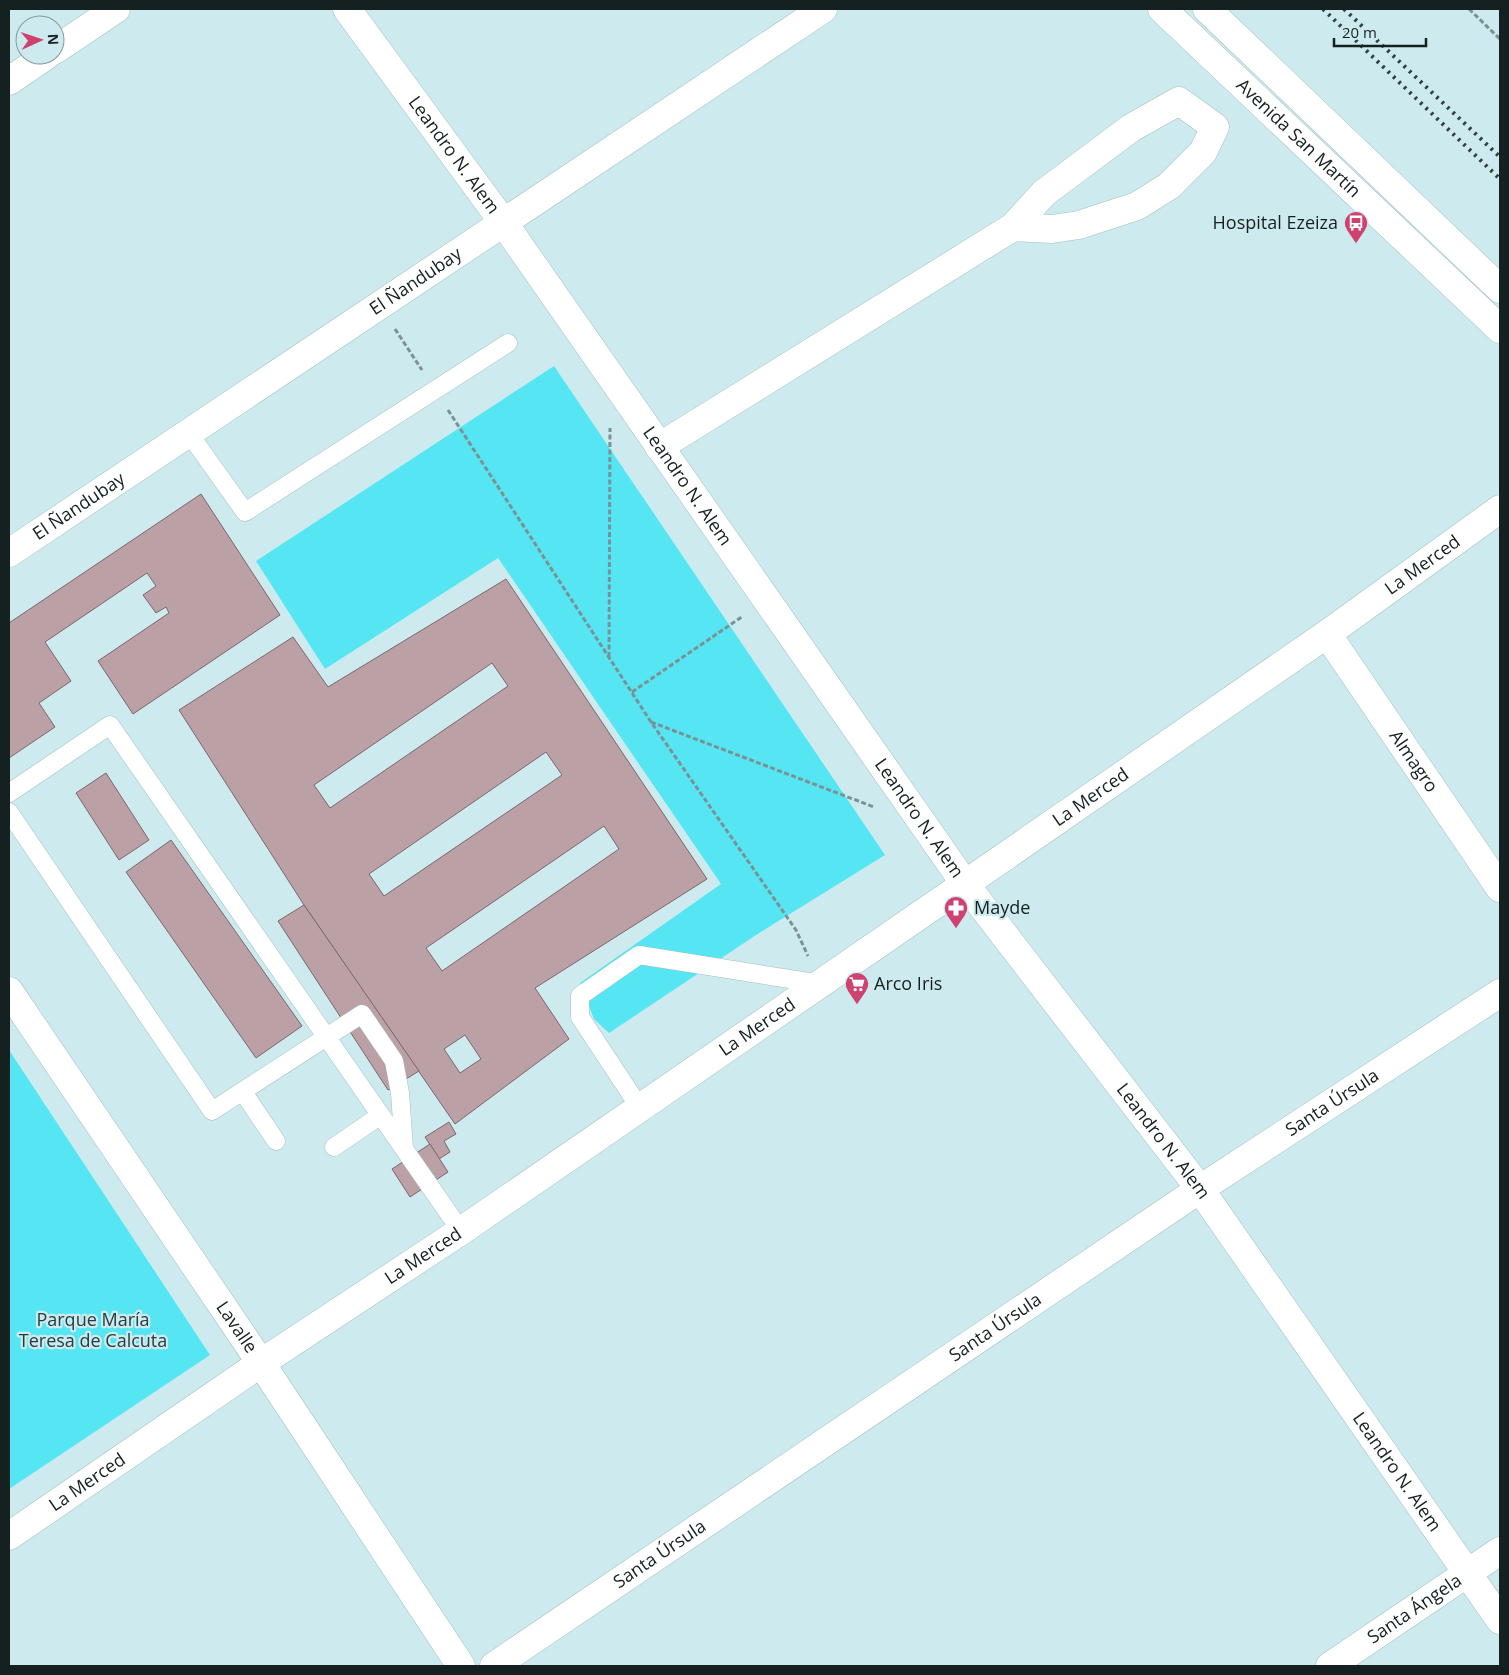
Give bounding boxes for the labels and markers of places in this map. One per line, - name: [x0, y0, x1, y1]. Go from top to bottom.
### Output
- place label: Hospital Ezeiza: [1213, 210, 1338, 234]
- bus stop icon: Hospital Ezeiza: [1343, 210, 1369, 244]
- pharmacy icon: Mayde: [943, 895, 969, 929]
- place label: Mayde: [974, 895, 1030, 919]
- supermarket icon: Arco Iris: [844, 971, 870, 1005]
- place label: Arco Iris: [874, 971, 942, 995]

